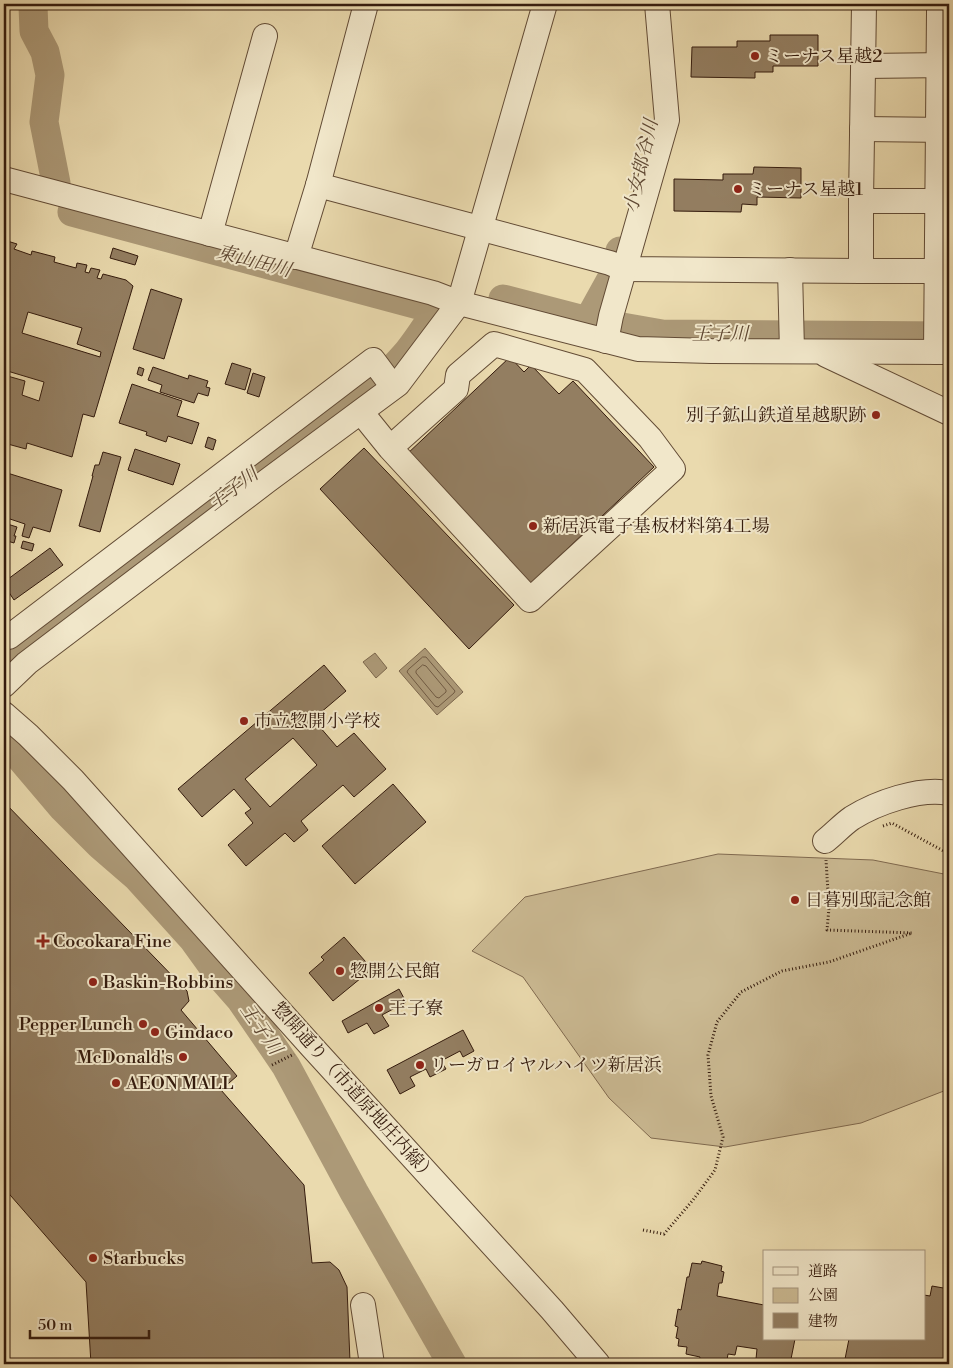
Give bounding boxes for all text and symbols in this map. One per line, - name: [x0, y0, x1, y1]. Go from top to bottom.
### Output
- place label: ミーナス星越2: [765, 45, 883, 68]
- marker: ミーナス星越2: [749, 50, 761, 62]
- water label: 小女郎谷川: [619, 115, 664, 215]
- place label: ミーナス星越1: [748, 178, 863, 201]
- marker: ミーナス星越1: [732, 183, 744, 195]
- water label: 東山田川: [214, 240, 296, 283]
- water label: 王子川: [691, 322, 750, 346]
- place label: 別子鉱山鉄道星越駅跡: [686, 404, 866, 427]
- marker: 別子鉱山鉄道星越駅跡: [870, 409, 882, 421]
- water label: 王子川: [203, 461, 265, 516]
- place label: 新居浜電子基板材料第4工場: [543, 515, 770, 538]
- marker: 新居浜電子基板材料第4工場: [527, 520, 539, 532]
- place label: 市立惣開小学校: [254, 710, 380, 733]
- marker: 市立惣開小学校: [238, 715, 250, 727]
- place label: 日暮別邸記念館: [805, 889, 931, 912]
- marker: 日暮別邸記念館: [789, 894, 801, 906]
- place label: Cocokara Fine: [53, 930, 172, 953]
- marker: Cocokara Fine: [37, 935, 49, 947]
- place label: 惣開公民館: [350, 960, 440, 983]
- marker: 惣開公民館: [334, 965, 346, 977]
- place label: Baskin-Robbins: [102, 971, 233, 994]
- marker: Baskin-Robbins: [87, 976, 99, 988]
- street label: 惣開通り（市道原地庄内線）: [267, 997, 441, 1187]
- place label: 王子寮: [389, 997, 443, 1020]
- water label: 王子川: [235, 999, 288, 1061]
- marker: 王子寮: [373, 1002, 385, 1014]
- place label: Pepper Lunch: [19, 1013, 133, 1036]
- marker: Pepper Lunch: [137, 1018, 149, 1030]
- place label: Gindaco: [165, 1021, 233, 1044]
- marker: Gindaco: [149, 1026, 161, 1038]
- place label: McDonald's: [77, 1046, 173, 1069]
- marker: McDonald's: [177, 1051, 189, 1063]
- place label: リーガロイヤルハイツ新居浜: [430, 1054, 662, 1077]
- marker: リーガロイヤルハイツ新居浜: [414, 1059, 426, 1071]
- place label: AEON MALL: [125, 1072, 234, 1095]
- marker: AEON MALL: [110, 1077, 122, 1089]
- place label: Starbucks: [103, 1247, 184, 1270]
- legend: [763, 1250, 926, 1340]
- marker: Starbucks: [87, 1252, 99, 1264]
- text: 道路: [808, 1262, 838, 1281]
- text: 公園: [808, 1286, 838, 1305]
- scale bar: [30, 1308, 149, 1340]
- text: 建物: [808, 1312, 838, 1331]
- text: 50 m: [38, 1316, 72, 1335]

